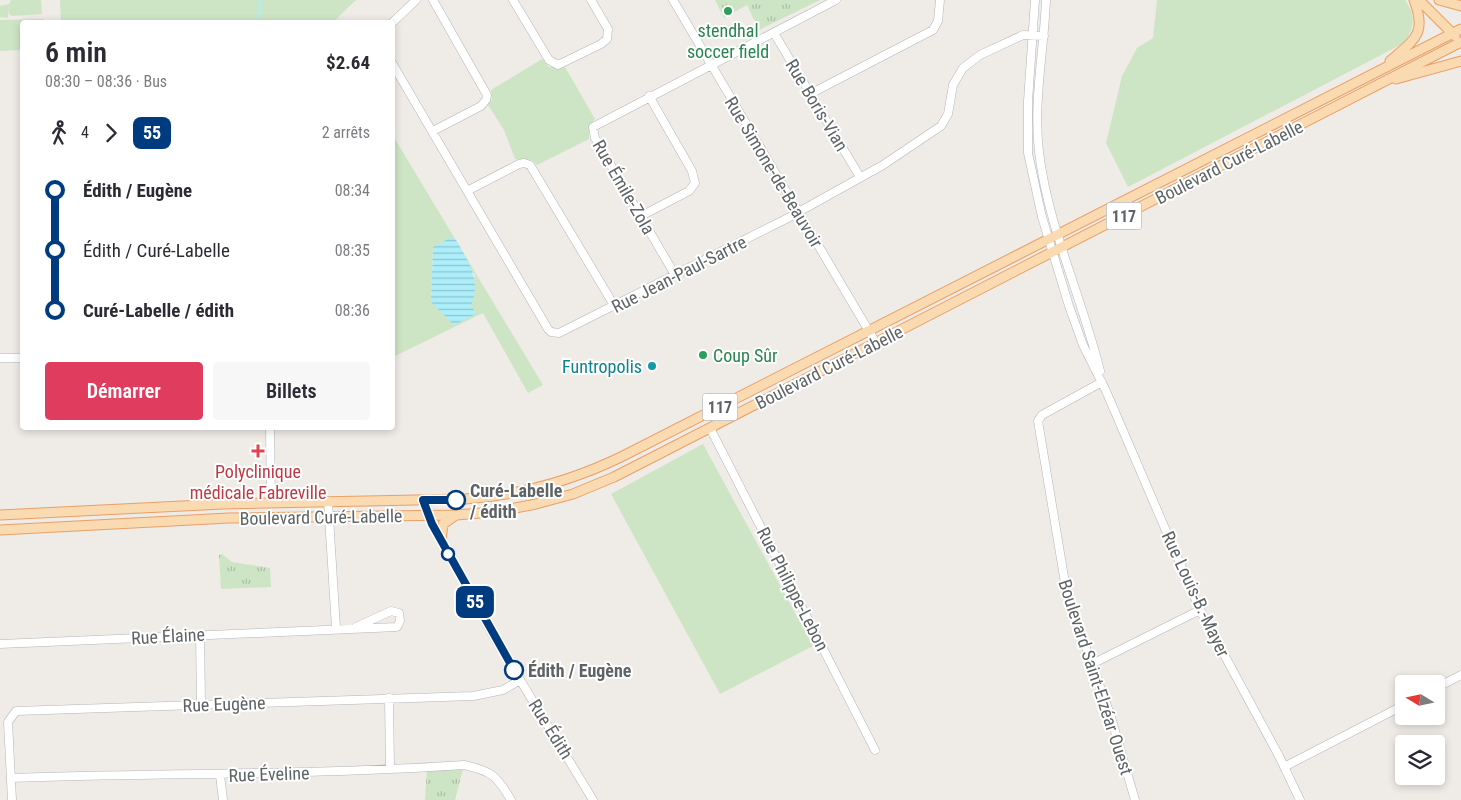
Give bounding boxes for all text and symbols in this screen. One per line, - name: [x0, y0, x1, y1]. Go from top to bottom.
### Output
- marker: stendhal soccer field: [722, 5, 734, 17]
- place label: stendhal soccer field: [687, 20, 769, 62]
- text: 6 min: [45, 36, 107, 69]
- text: $2.64: [326, 51, 370, 74]
- street label: Rue Boris-Vian: [781, 55, 853, 155]
- text: 08:30 – 08:36 · Bus: [45, 72, 167, 91]
- street label: Rue Simone-de-Beauvoir: [721, 93, 828, 252]
- street label: Boulevard Curé-Labelle: [1152, 116, 1306, 208]
- icon: walk: [45, 119, 73, 147]
- icon: forward: [97, 119, 125, 147]
- text: 55: [143, 122, 161, 143]
- text: 4: [81, 123, 89, 142]
- text: 2 arrêts: [322, 123, 370, 142]
- street label: Rue Émile-Zola: [589, 136, 659, 238]
- text: Édith / Eugène: [83, 179, 192, 202]
- text: 08:34: [335, 181, 370, 200]
- road number: 117: [1106, 202, 1142, 230]
- street label: Rue Jean-Paul-Sartre: [608, 231, 750, 317]
- text: Édith / Curé-Labelle: [83, 239, 230, 262]
- text: 08:35: [335, 241, 370, 260]
- text: Curé-Labelle / édith: [83, 299, 234, 322]
- text: 08:36: [335, 301, 370, 320]
- street label: Boulevard Curé-Labelle: [752, 321, 906, 413]
- place label: Coup Sûr: [713, 345, 778, 366]
- marker: Coup Sûr: [697, 349, 709, 361]
- place label: Funtropolis: [562, 356, 642, 377]
- marker: Funtropolis: [646, 360, 658, 372]
- button: Démarrer: [45, 362, 203, 420]
- button: Billets: [213, 362, 370, 420]
- road number: 117: [702, 394, 738, 421]
- marker: Polyclinique médicale Fabreville: [251, 444, 265, 458]
- place label: Polyclinique médicale Fabreville: [190, 461, 326, 503]
- place label: Curé-Labelle / édith: [469, 480, 563, 522]
- marker: Curé-Labelle / édith: [446, 490, 466, 510]
- street label: Boulevard Curé-Labelle: [239, 505, 403, 529]
- street label: Rue Philippe-Lebon: [753, 524, 833, 654]
- street label: Rue Louis-B.-Mayer: [1158, 528, 1235, 661]
- unlabelled marker: [441, 547, 455, 561]
- street label: Boulevard Saint-Elzéar Ouest: [1054, 577, 1138, 777]
- line badge: 55: [452, 586, 498, 618]
- text: 55: [466, 591, 484, 612]
- street label: Rue Élaine: [131, 624, 205, 648]
- marker: Édith / Eugène: [504, 660, 524, 680]
- place label: Édith / Eugène: [528, 660, 632, 681]
- north arrow: [1395, 675, 1445, 725]
- map controls: [1395, 675, 1445, 785]
- street label: Rue Eugène: [182, 692, 266, 716]
- street label: Rue Édith: [524, 695, 578, 763]
- button: layers: [1395, 735, 1445, 785]
- street label: Rue Éveline: [228, 762, 310, 786]

